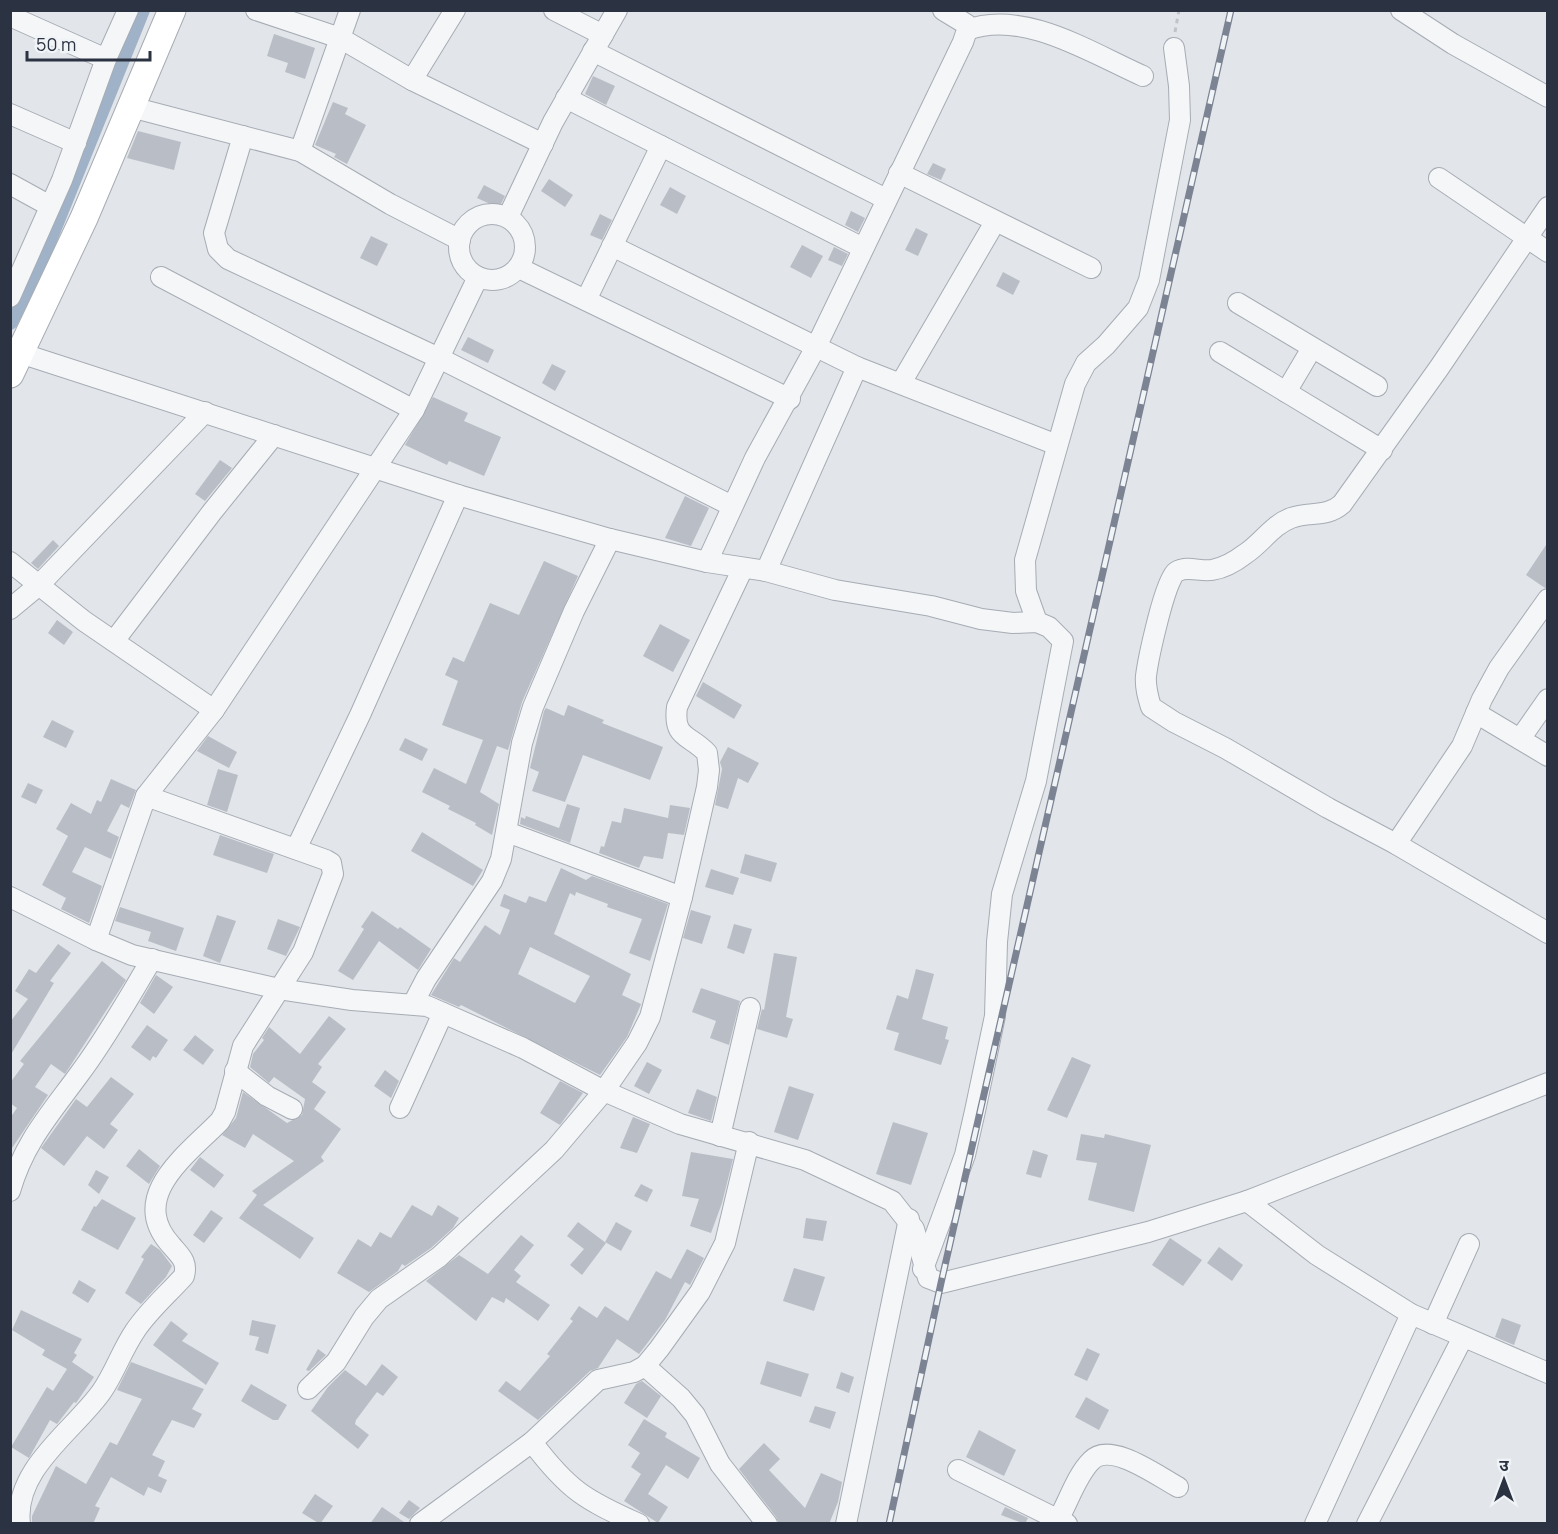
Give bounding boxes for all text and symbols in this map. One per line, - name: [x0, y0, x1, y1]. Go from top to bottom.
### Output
- scale bar: [27, 24, 150, 62]
- text: 50 m: [36, 32, 76, 56]
- north arrow: [1474, 1450, 1534, 1510]
- text: उ: [1499, 1454, 1509, 1476]

